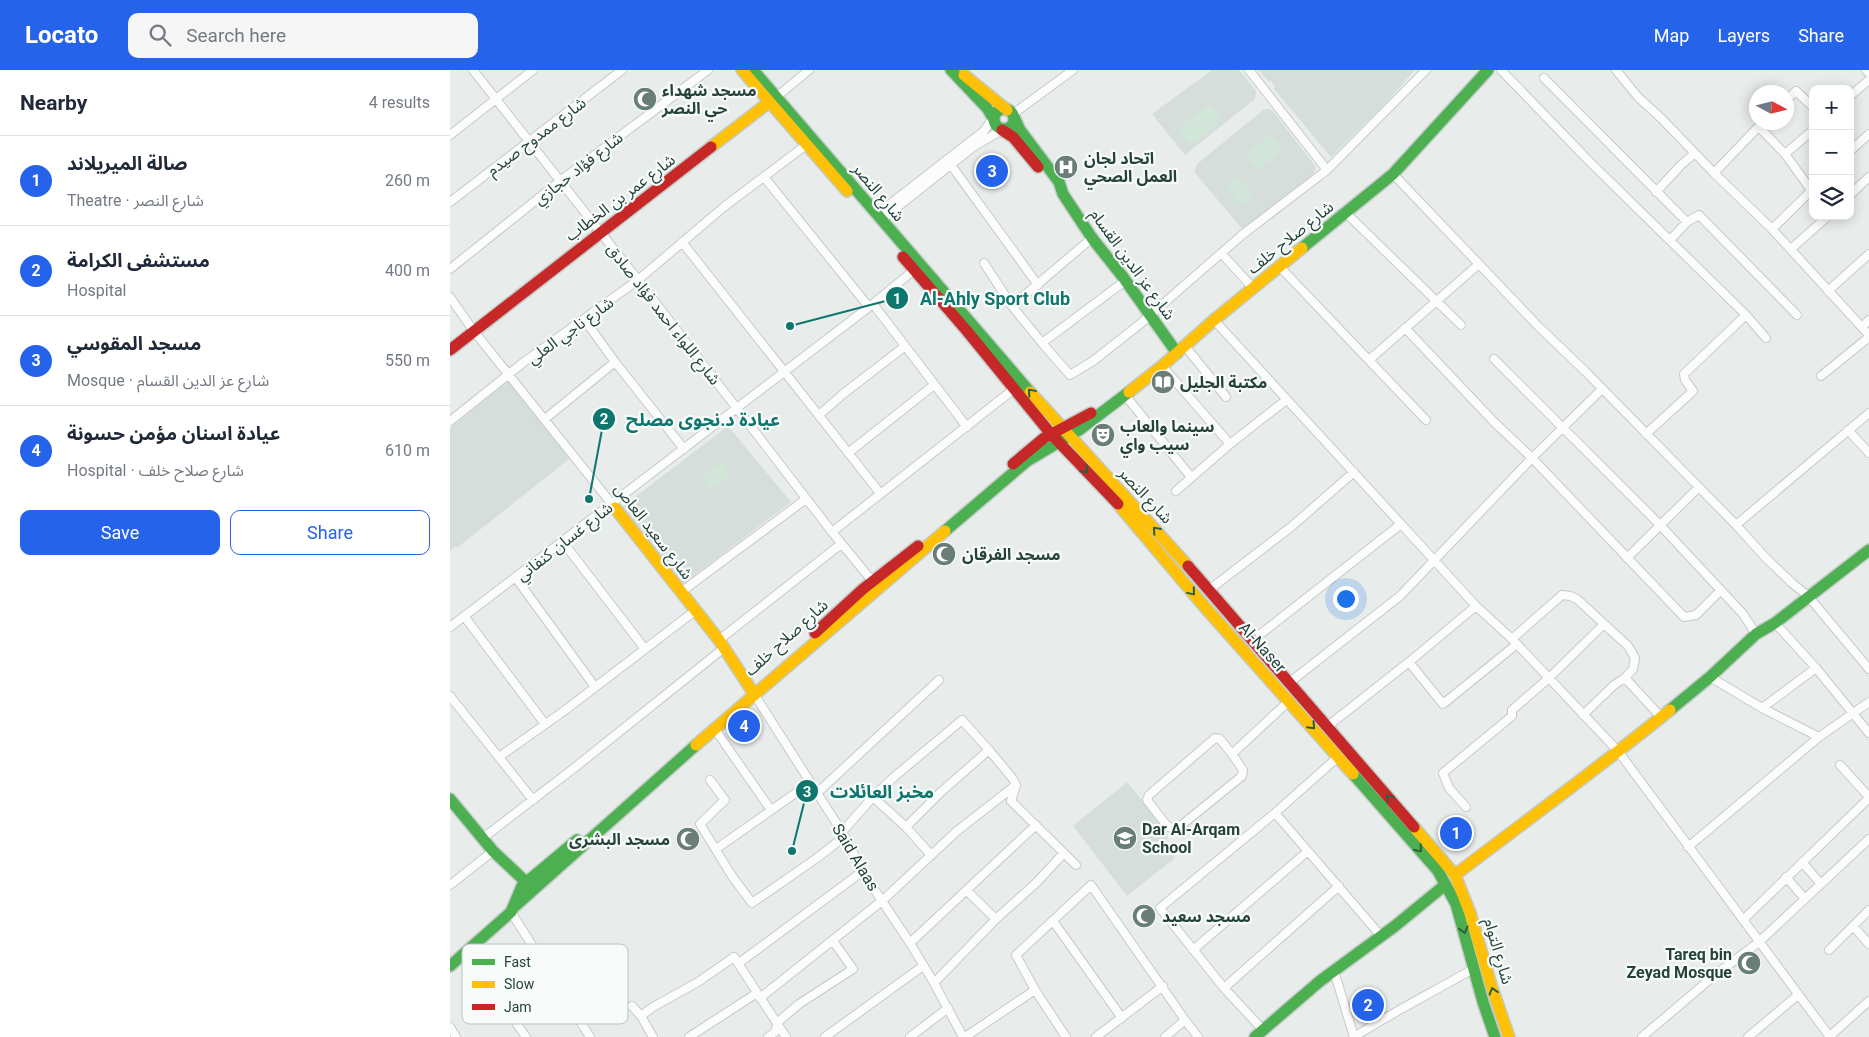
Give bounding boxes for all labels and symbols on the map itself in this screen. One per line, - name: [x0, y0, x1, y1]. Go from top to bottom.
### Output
- place label: مسجد شهداء حي النصر: [661, 81, 757, 122]
- north arrow: [1749, 85, 1794, 130]
- mosque icon: مسجد شهداء حي النصر: [632, 86, 658, 112]
- street label: شارع ممدوح صيدم: [483, 93, 591, 182]
- street label: شارع فؤاد حجازي: [530, 128, 628, 211]
- place label: اتحاد لجان العمل الصحي: [1084, 149, 1177, 190]
- street label: شارع عمر بن الخطاب: [562, 150, 681, 247]
- pin: 3: [976, 152, 1008, 190]
- hospital icon: اتحاد لجان العمل الصحي: [1053, 154, 1079, 180]
- street label: شارع النصر: [846, 159, 908, 227]
- street label: شارع صلاح خلف: [1243, 197, 1339, 280]
- street label: شارع عز الدين القسام: [1084, 205, 1179, 325]
- street label: شارع اللواء احمد فؤاد صادق: [600, 240, 725, 391]
- callout: Al-Ahly Sport Club: [885, 282, 1080, 315]
- text: Al-Ahly Sport Club: [920, 288, 1070, 309]
- text: 1: [893, 290, 901, 308]
- street label: شارع ناجي العلي: [523, 293, 619, 371]
- library icon: مكتبة الجليل: [1150, 369, 1176, 395]
- place label: مكتبة الجليل: [1180, 373, 1267, 392]
- one-way arrow: [1027, 389, 1036, 398]
- callout: عيادة د.نجوى مصلح: [591, 403, 790, 436]
- text: عيادة د.نجوى مصلح: [626, 409, 780, 433]
- text: 2: [600, 410, 609, 428]
- place label: سينما والعاب سيب واي: [1120, 417, 1214, 458]
- theatre icon: سينما والعاب سيب واي: [1090, 422, 1116, 448]
- street label: شارع النصر: [1112, 462, 1177, 530]
- one-way arrow: [1079, 464, 1088, 473]
- street label: شارع سعيد العاص: [608, 480, 697, 585]
- street label: شارع غسان كنفاني: [512, 498, 618, 587]
- one-way arrow: [1153, 527, 1162, 536]
- mosque icon: مسجد الفرقان: [931, 541, 957, 567]
- place label: مسجد الفرقان: [962, 545, 1061, 564]
- one-way arrow: [1186, 586, 1195, 595]
- your location: [1333, 586, 1359, 612]
- street label: شارع صلاح خلف: [741, 595, 834, 682]
- street label: Al-Naser: [1235, 618, 1290, 677]
- pin: 4: [728, 707, 760, 745]
- one-way arrow: [1306, 720, 1315, 729]
- callout: مخبز العائلات: [795, 775, 944, 808]
- text: مخبز العائلات: [830, 781, 934, 803]
- text: 3: [803, 783, 811, 801]
- one-way arrow: [1387, 795, 1395, 804]
- pin: 1: [1440, 814, 1472, 852]
- street label: Said Alaas: [828, 820, 883, 894]
- place label: Dar Al-Arqam School: [1142, 820, 1240, 857]
- school or university icon: Dar Al-Arqam School: [1112, 825, 1138, 851]
- mosque icon: مسجد البشرى: [675, 826, 701, 852]
- place label: مسجد البشرى: [569, 830, 670, 849]
- one-way arrow: [1413, 843, 1422, 852]
- mosque icon: مسجد سعيد: [1131, 903, 1157, 929]
- place label: مسجد سعيد: [1162, 907, 1251, 926]
- street label: شارع التوام: [1477, 916, 1517, 987]
- one-way arrow: [1458, 925, 1468, 933]
- legend: [462, 944, 628, 1024]
- place label: Tareq bin Zeyad Mosque: [1627, 945, 1732, 982]
- mosque icon: Tareq bin Zeyad Mosque: [1736, 950, 1762, 976]
- text: Fast: [504, 954, 531, 970]
- text: Slow: [504, 976, 535, 992]
- pin: 2: [1352, 986, 1384, 1024]
- one-way arrow: [1489, 987, 1499, 996]
- text: Jam: [504, 999, 532, 1015]

